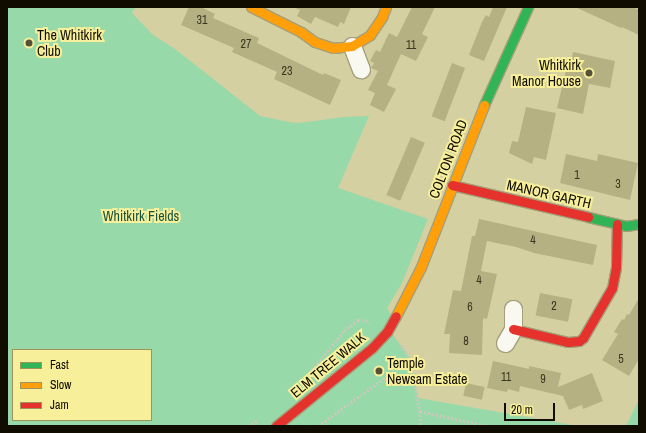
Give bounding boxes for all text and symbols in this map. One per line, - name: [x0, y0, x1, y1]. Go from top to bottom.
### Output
- house number: 31: [197, 14, 207, 28]
- place label: The Whitkirk Club: [37, 27, 102, 60]
- marker: The Whitkirk Club: [24, 38, 34, 48]
- house number: 27: [241, 38, 251, 52]
- house number: 11: [406, 39, 416, 53]
- place label: Whitkirk Manor House: [512, 57, 581, 90]
- house number: 23: [282, 65, 292, 79]
- marker: Whitkirk Manor House: [584, 68, 594, 78]
- street label: COLTON ROAD: [425, 117, 471, 201]
- house number: 1: [574, 169, 580, 183]
- street label: MANOR GARTH: [505, 176, 593, 212]
- house number: 3: [615, 178, 621, 192]
- park label: Whitkirk Fields: [103, 208, 179, 224]
- house number: 4: [530, 234, 536, 248]
- house number: 4: [476, 274, 482, 288]
- house number: 2: [551, 300, 557, 314]
- house number: 6: [467, 301, 473, 315]
- street label: ELM TREE WALK: [287, 329, 369, 401]
- house number: 8: [463, 335, 469, 349]
- legend: [12, 349, 152, 421]
- house number: 5: [618, 353, 624, 367]
- place label: Temple Newsam Estate: [387, 355, 467, 388]
- text: Fast: [50, 357, 69, 373]
- marker: Temple Newsam Estate: [374, 366, 384, 376]
- house number: 11: [501, 371, 511, 385]
- house number: 9: [540, 373, 546, 387]
- text: Slow: [50, 377, 71, 393]
- scale bar: [506, 395, 557, 421]
- text: Jam: [50, 397, 69, 413]
- text: 20 m: [511, 402, 533, 418]

